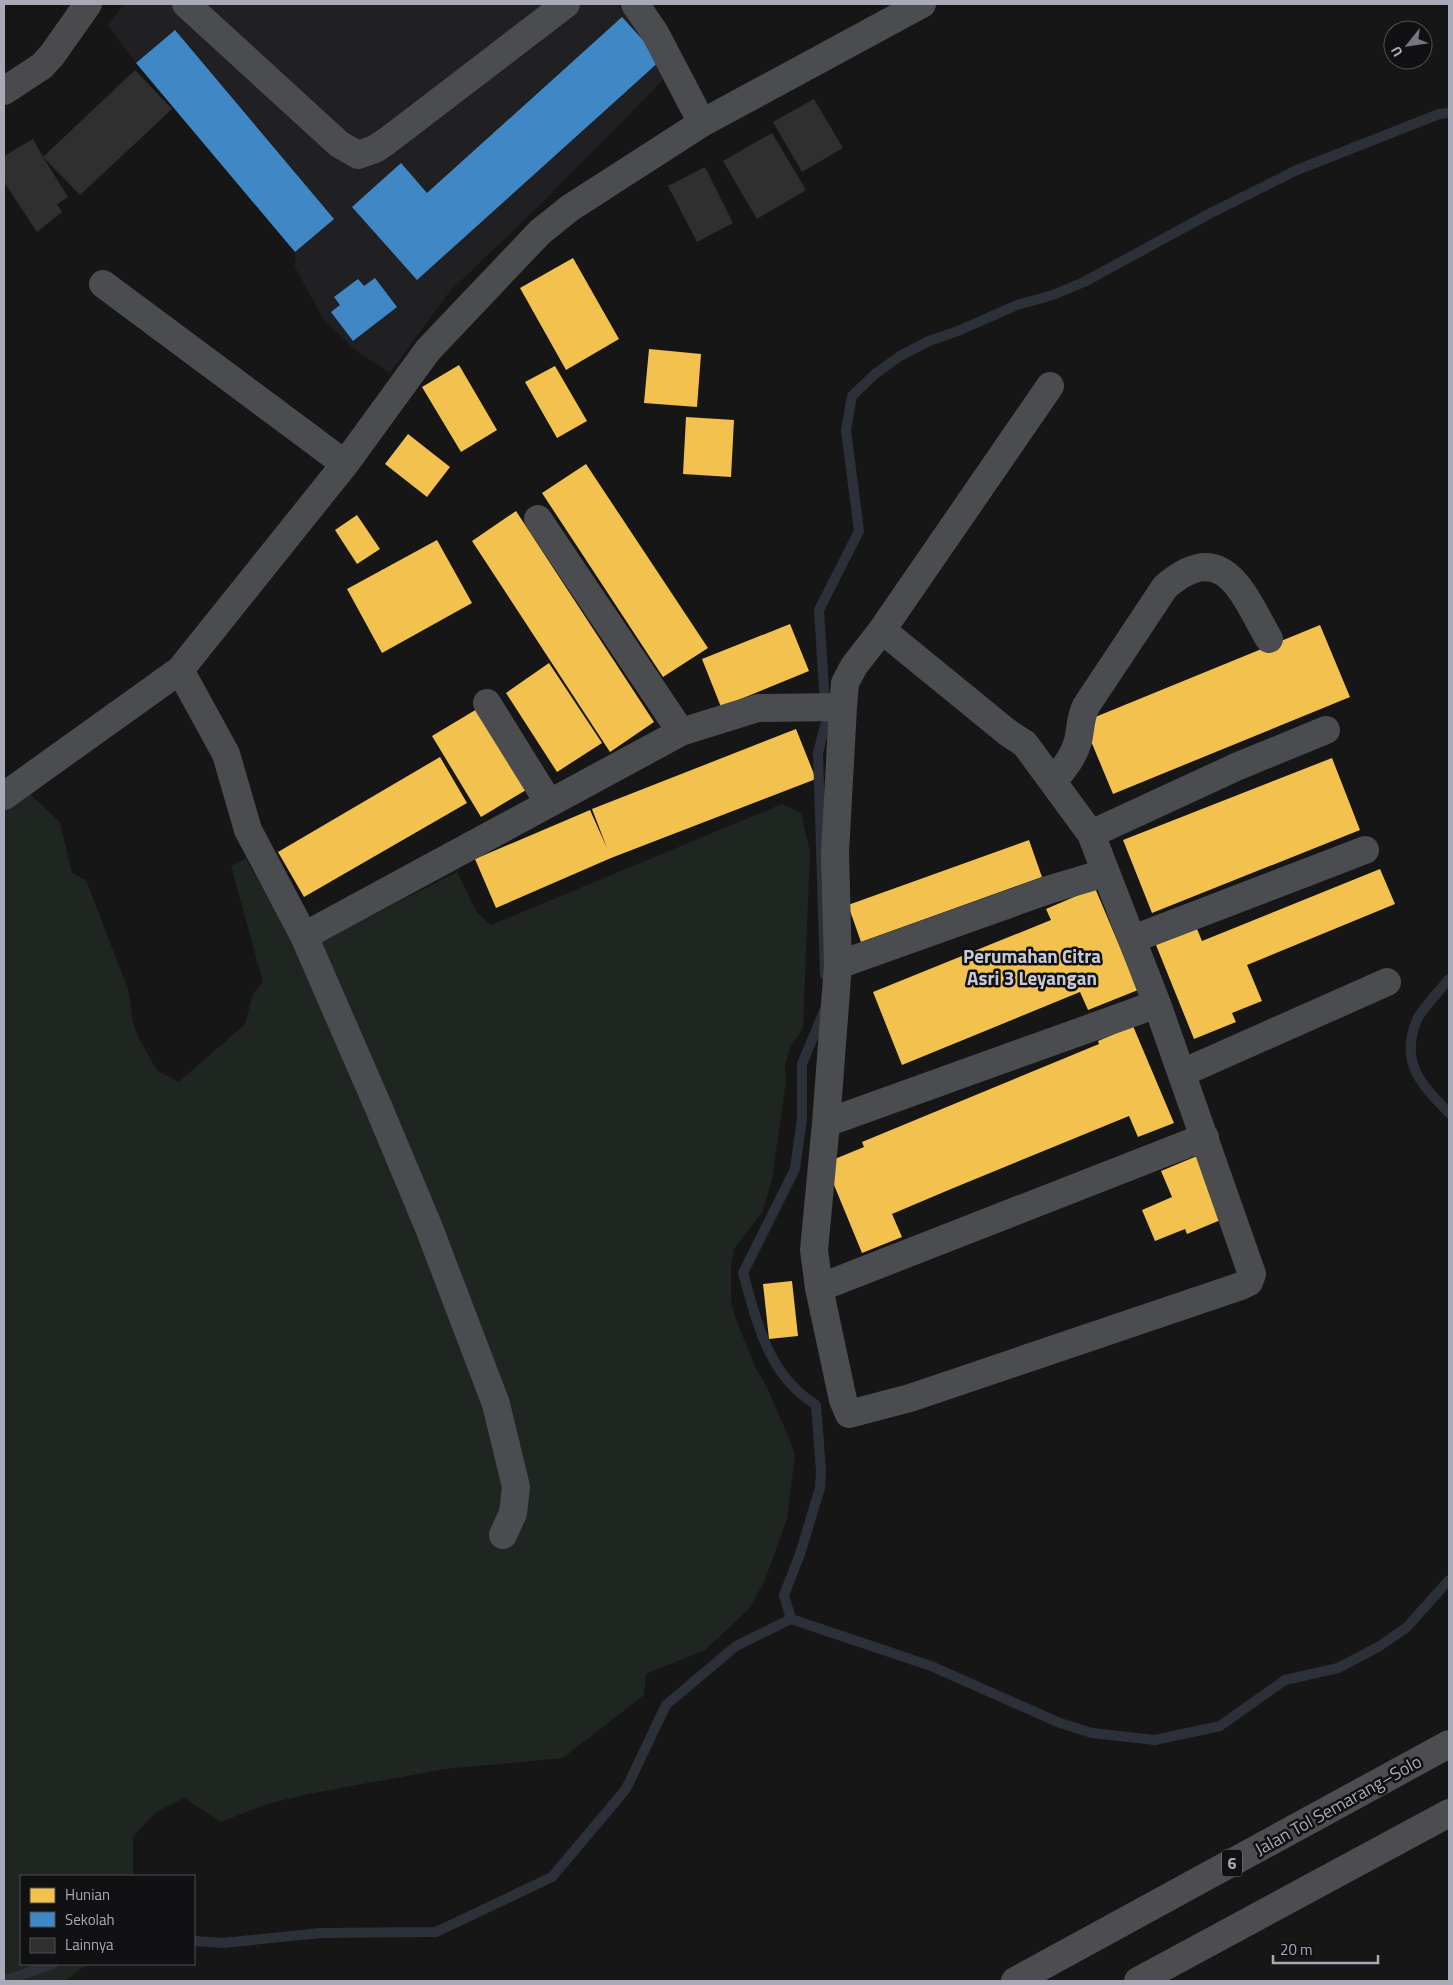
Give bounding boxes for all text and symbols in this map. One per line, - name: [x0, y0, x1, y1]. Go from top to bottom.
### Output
- north arrow: [1383, 20, 1433, 70]
- text: U: [1385, 43, 1408, 61]
- district label: Perumahan Citra Asri 3 Leyangan: [963, 941, 1101, 992]
- street label: Jalan Tol Semarang–Solo: [1250, 1748, 1426, 1862]
- road number: 6: [1222, 1850, 1242, 1876]
- legend: [20, 1875, 195, 1965]
- text: Hunian: [65, 1883, 110, 1906]
- text: Sekolah: [65, 1908, 115, 1931]
- scale bar: [1273, 1932, 1378, 1964]
- text: Lainnya: [65, 1933, 114, 1956]
- text: 20 m: [1280, 1938, 1313, 1961]

